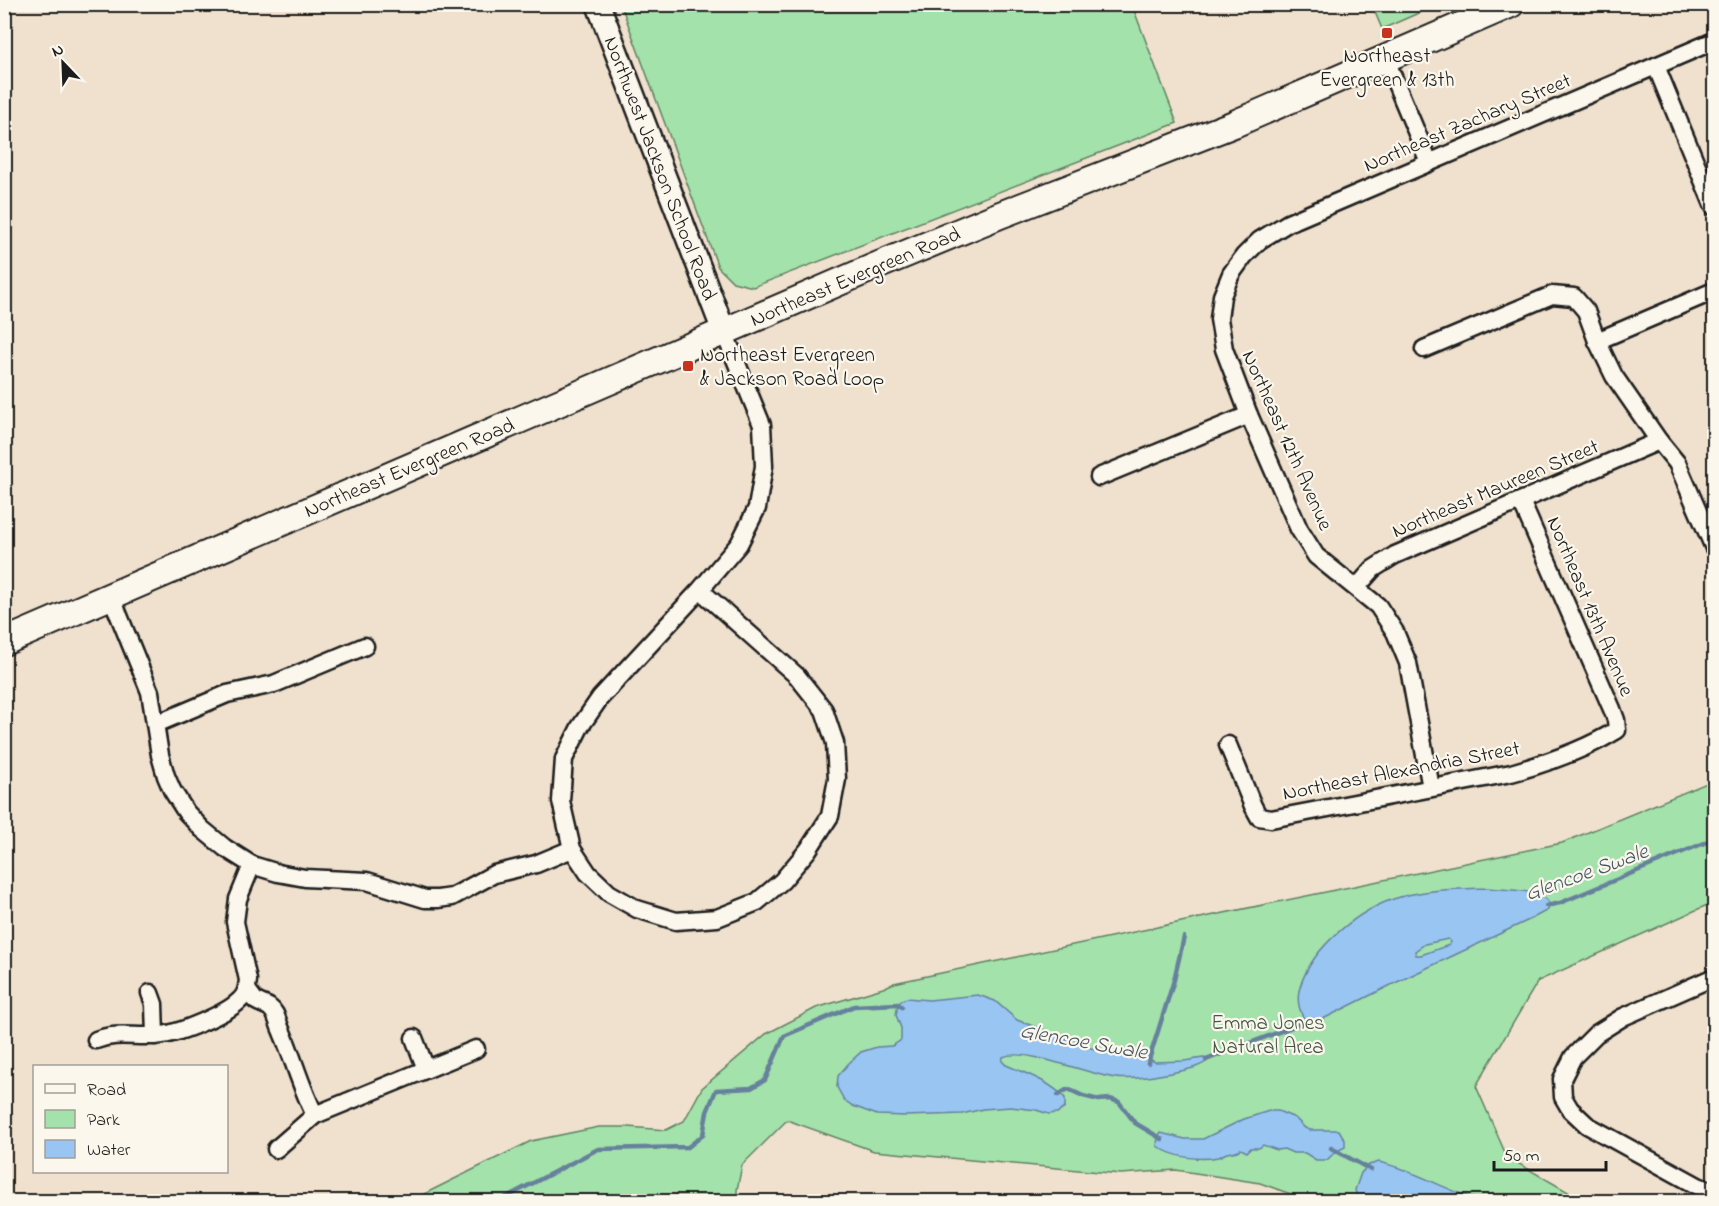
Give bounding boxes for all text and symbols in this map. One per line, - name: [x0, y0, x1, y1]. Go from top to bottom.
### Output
- marker: Northeast Evergreen & 13th: [1380, 26, 1394, 40]
- street label: Northwest Jackson School Road: [595, 32, 723, 305]
- north arrow: [33, 33, 93, 93]
- text: N: [48, 38, 68, 64]
- place label: Northeast Evergreen & 13th: [1320, 42, 1455, 98]
- street label: Northeast Zachary Street: [1359, 67, 1577, 183]
- street label: Northeast Evergreen Road: [746, 220, 967, 338]
- place label: Northeast Evergreen & Jackson Road Loop: [700, 341, 884, 395]
- street label: Northeast 12th Avenue: [1233, 346, 1340, 536]
- marker: Northeast Evergreen & Jackson Road Loop: [681, 359, 695, 373]
- street label: Northeast Evergreen Road: [300, 411, 521, 529]
- street label: Northeast Maureen Street: [1388, 433, 1604, 547]
- street label: Northeast 13th Avenue: [1538, 512, 1641, 702]
- street label: Northeast Alexandria Street: [1280, 734, 1523, 810]
- water label: Glencoe Swale: [1521, 836, 1654, 911]
- park label: Emma Jones Natural Area: [1211, 1009, 1325, 1063]
- water label: Glencoe Swale: [1017, 1016, 1151, 1070]
- legend: [33, 1065, 228, 1173]
- text: Road: [87, 1078, 126, 1104]
- text: Park: [87, 1108, 120, 1134]
- scale bar: [1494, 1134, 1606, 1172]
- text: Water: [87, 1138, 131, 1164]
- text: 50 m: [1503, 1144, 1540, 1170]

